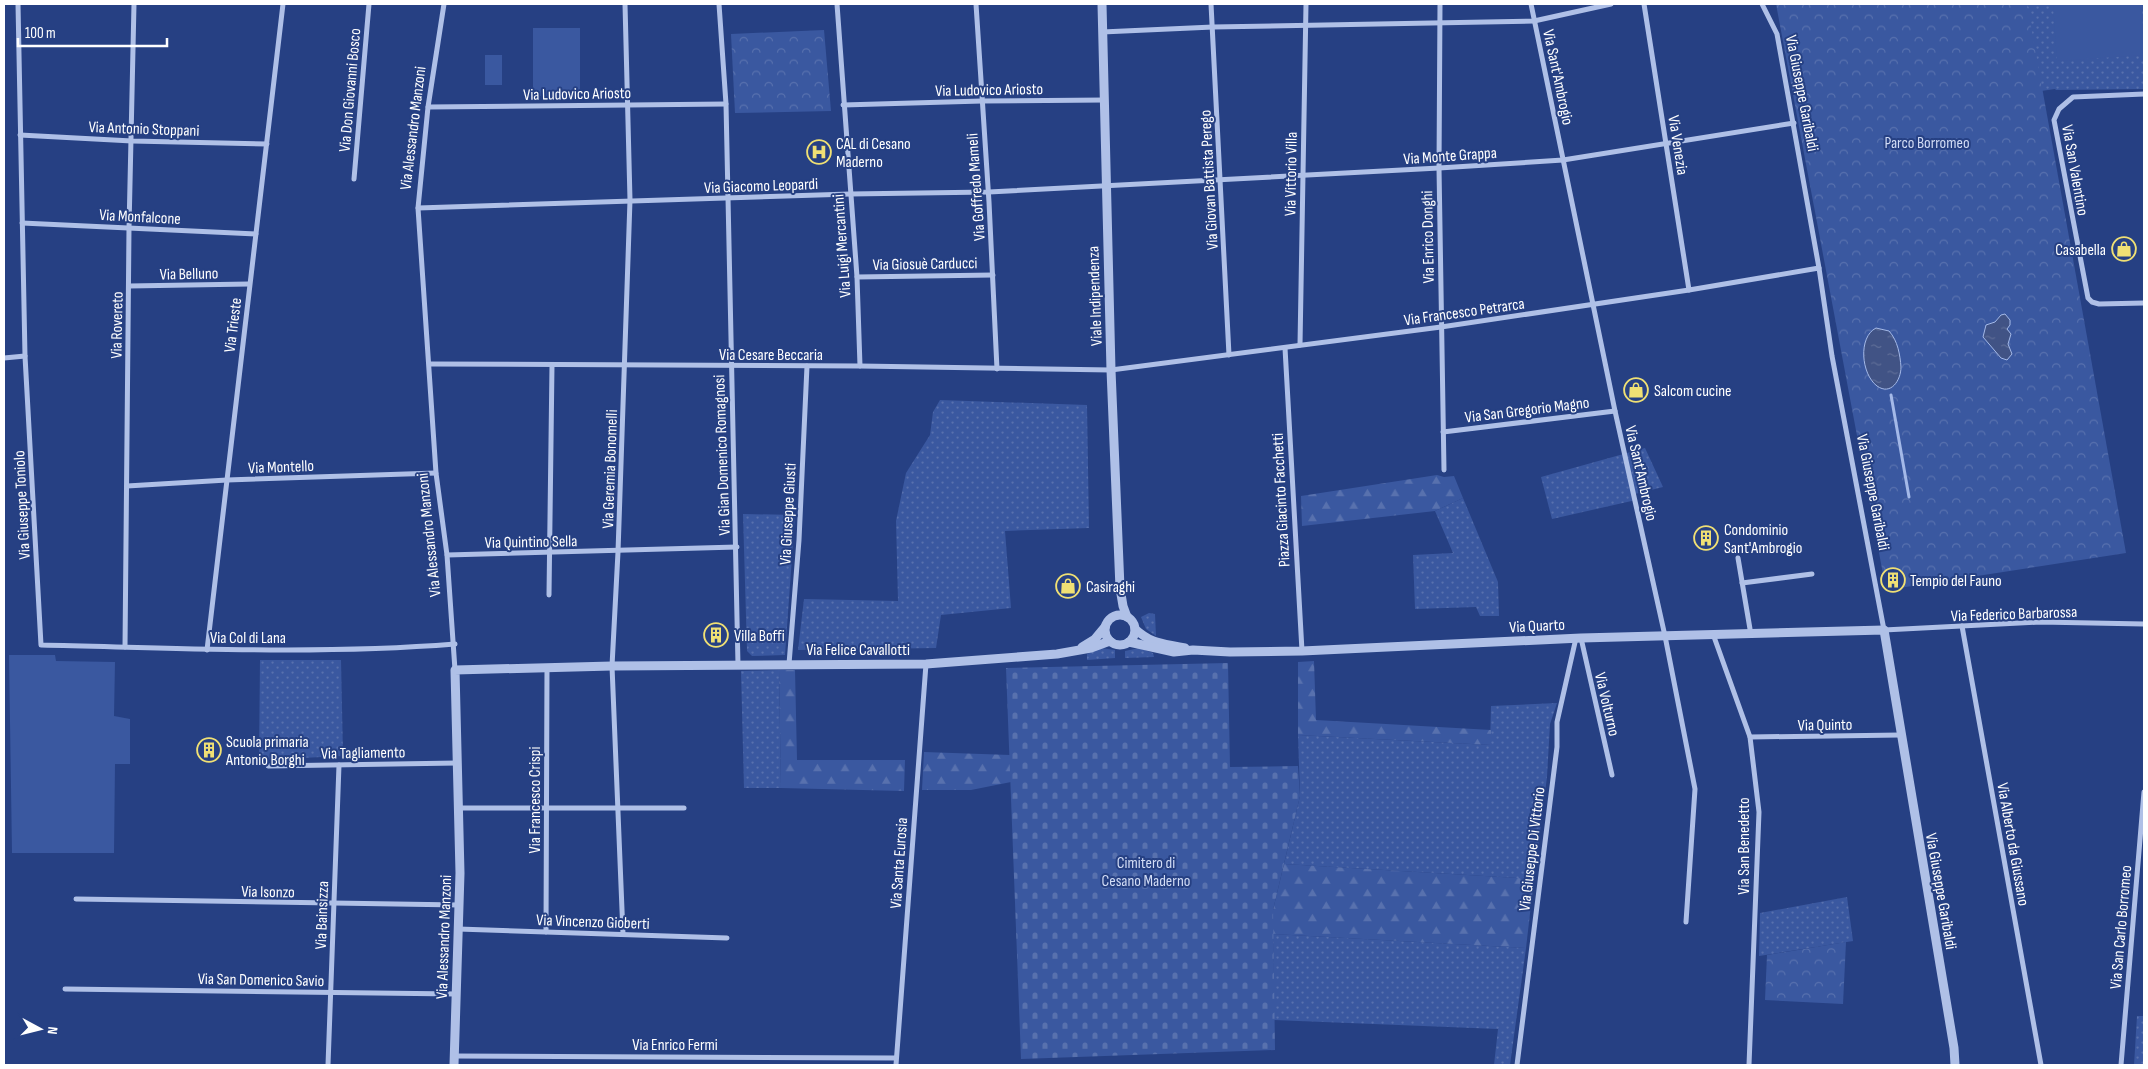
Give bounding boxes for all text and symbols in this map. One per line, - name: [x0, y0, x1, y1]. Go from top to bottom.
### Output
- scale bar: [18, 15, 166, 47]
- text: 100 m: [25, 24, 56, 43]
- street label: Via Don Giovanni Bosco: [336, 27, 365, 153]
- street label: Via Sant'Ambrogio: [1538, 28, 1577, 127]
- street label: Via Giuseppe Garibaldi: [1781, 34, 1822, 153]
- street label: Via Alessandro Manzoni: [396, 65, 430, 191]
- street label: Via Ludovico Ariosto: [935, 80, 1043, 101]
- street label: Via Ludovico Ariosto: [523, 84, 631, 105]
- street label: Via Giovan Battista Perego: [1196, 109, 1223, 250]
- street label: Via Venezia: [1663, 114, 1692, 176]
- street label: Via Antonio Stoppani: [88, 118, 200, 141]
- street label: Via San Valentino: [2057, 123, 2092, 217]
- street label: Via Goffredo Mameli: [963, 132, 990, 241]
- street label: Via Vittorio Villa: [1281, 132, 1302, 216]
- park label: Parco Borromeo: [1884, 134, 1970, 153]
- place label: CAL di Cesano Maderno: [836, 135, 911, 172]
- hospital icon: CAL di Cesano Maderno: [806, 139, 832, 165]
- street label: Via Monte Grappa: [1403, 144, 1497, 169]
- street label: Via Giacomo Leopardi: [704, 175, 818, 198]
- street label: Via Enrico Donghi: [1418, 190, 1439, 284]
- street label: Via Luigi Mercantini: [829, 194, 856, 298]
- street label: Via Monfalcone: [99, 206, 181, 229]
- shop icon: Casabella: [2111, 236, 2137, 262]
- place label: Casabella: [2055, 241, 2106, 260]
- street label: Viale Indipendenza: [1084, 246, 1107, 346]
- street label: Via Giosuè Carducci: [872, 254, 978, 275]
- street label: Via Belluno: [160, 264, 218, 285]
- street label: Via Rovereto: [107, 291, 128, 359]
- street label: Via Francesco Petrarca: [1403, 295, 1526, 330]
- street label: Via Trieste: [221, 297, 246, 354]
- street label: Via Cesare Beccaria: [719, 346, 823, 365]
- street label: Via Gian Domenico Romagnosi: [710, 374, 735, 536]
- shop icon: Salcom cucine: [1623, 377, 1649, 403]
- place label: Salcom cucine: [1654, 382, 1732, 401]
- street label: Via San Gregorio Magno: [1464, 393, 1591, 428]
- street label: Via Geremia Bonomelli: [599, 409, 622, 529]
- street label: Via Sant'Ambrogio: [1620, 424, 1661, 523]
- street label: Piazza Giacinto Facchetti: [1269, 432, 1294, 567]
- street label: Via Giuseppe Garibaldi: [1852, 433, 1893, 552]
- street label: Via Giuseppe Toniolo: [10, 450, 35, 560]
- street label: Via Montello: [248, 457, 314, 478]
- street label: Via Giuseppe Giusti: [776, 463, 801, 566]
- street label: Via Alessandro Manzoni: [414, 472, 445, 598]
- place label: Condominio Sant'Ambrogio: [1724, 521, 1802, 558]
- building icon: Condominio Sant'Ambrogio: [1693, 525, 1719, 551]
- street label: Via Quintino Sella: [485, 532, 578, 553]
- building icon: Tempio del Fauno: [1880, 567, 1906, 593]
- place label: Tempio del Fauno: [1910, 572, 2002, 591]
- shop icon: Casiraghi: [1055, 573, 1081, 599]
- place label: Casiraghi: [1086, 578, 1135, 597]
- street label: Via Federico Barbarossa: [1951, 603, 2078, 626]
- street label: Via Quarto: [1509, 616, 1565, 637]
- building icon: Villa Boffi: [703, 622, 729, 648]
- place label: Villa Boffi: [734, 627, 785, 646]
- street label: Via Col di Lana: [210, 629, 286, 648]
- street label: Via Felice Cavallotti: [806, 641, 910, 660]
- street label: Via Volturno: [1590, 671, 1623, 738]
- street label: Via Quinto: [1797, 716, 1853, 735]
- place label: Scuola primaria Antonio Borghi: [225, 733, 309, 770]
- building icon: Scuola primaria Antonio Borghi: [196, 737, 222, 763]
- street label: Via Tagliamento: [321, 743, 405, 764]
- street label: Via Francesco Crispi: [526, 747, 545, 853]
- street label: Via Alberto da Giussano: [1992, 781, 2033, 907]
- street label: Via Giuseppe Di Vittorio: [1515, 786, 1550, 912]
- street label: Via San Benedetto: [1735, 797, 1754, 895]
- street label: Via Santa Eurosia: [887, 817, 912, 909]
- street label: Via Giuseppe Garibaldi: [1921, 831, 1960, 951]
- park label: Cimitero di Cesano Maderno: [1102, 854, 1190, 891]
- street label: Via San Carlo Borromeo: [2107, 864, 2136, 990]
- street label: Via Alessandro Manzoni: [433, 875, 456, 999]
- street label: Via Bainsizza: [312, 881, 333, 950]
- street label: Via Isonzo: [241, 883, 295, 902]
- street label: Via Vincenzo Gioberti: [536, 911, 650, 934]
- street label: Via San Domenico Savio: [198, 970, 324, 991]
- north arrow: [15, 1004, 65, 1054]
- text: N: [44, 1026, 61, 1035]
- street label: Via Enrico Fermi: [632, 1036, 718, 1055]

